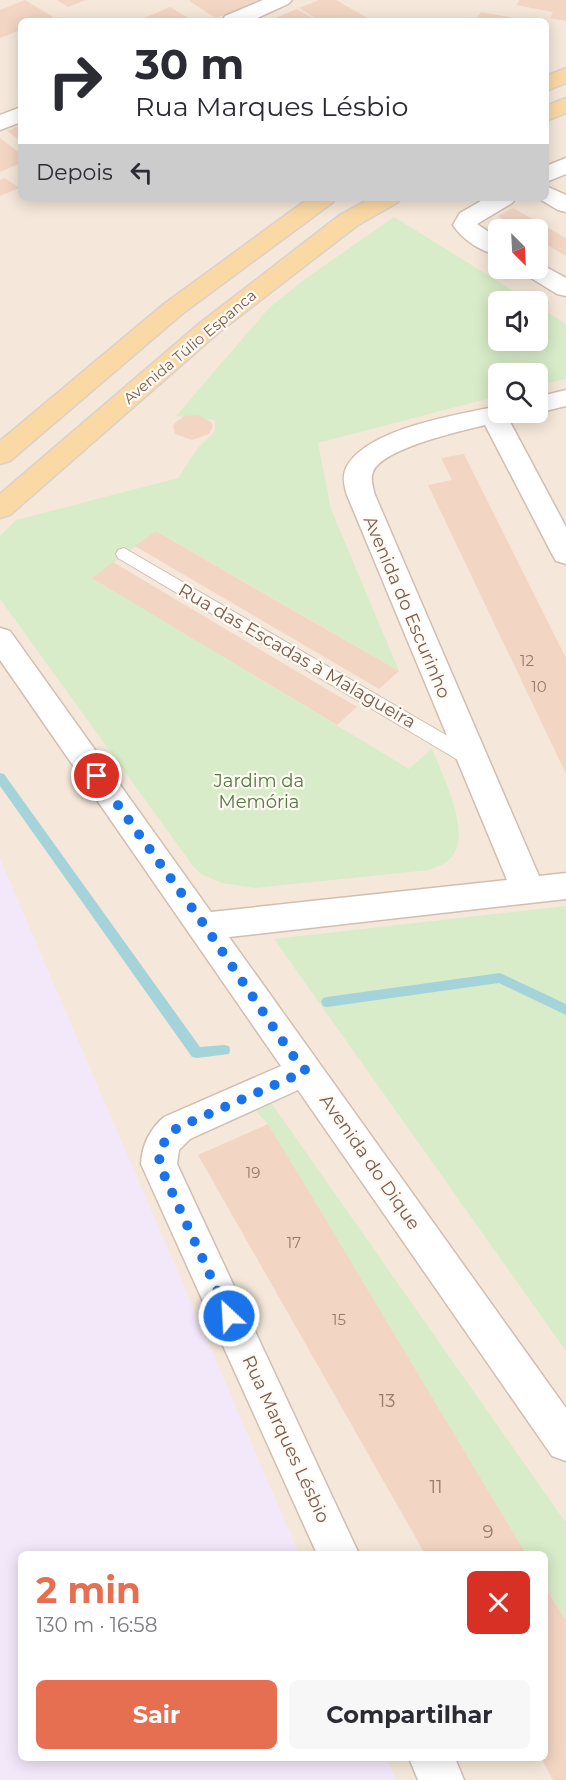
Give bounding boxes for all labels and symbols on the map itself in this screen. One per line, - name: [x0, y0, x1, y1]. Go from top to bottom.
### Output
- north arrow: [488, 219, 548, 279]
- street label: Avenida Túlio Espanca: [119, 285, 260, 408]
- street label: Avenida do Escurinho: [359, 512, 455, 702]
- street label: Rua das Escadas à Malagueira: [174, 579, 420, 733]
- house number: 12: [520, 651, 534, 670]
- house number: 10: [531, 677, 547, 696]
- pin: [71, 750, 122, 801]
- park label: Jardim da Memória: [213, 770, 304, 813]
- street label: Avenida do Dique: [315, 1090, 425, 1234]
- house number: 19: [246, 1163, 260, 1182]
- house number: 17: [287, 1233, 301, 1252]
- position arrow: [197, 1284, 261, 1348]
- house number: 15: [332, 1310, 346, 1329]
- street label: Rua Marques Lésbio: [237, 1352, 335, 1526]
- house number: 13: [379, 1390, 395, 1412]
- house number: 11: [430, 1476, 443, 1498]
- house number: 9: [483, 1521, 494, 1543]

